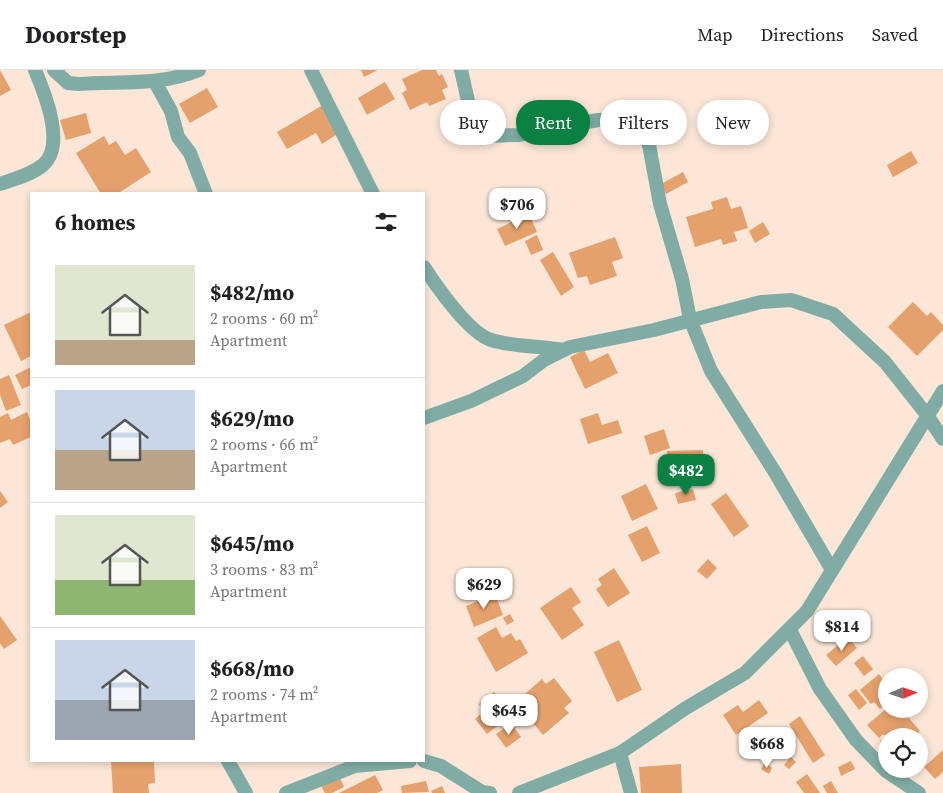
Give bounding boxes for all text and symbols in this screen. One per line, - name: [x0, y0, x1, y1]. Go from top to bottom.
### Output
- text: Doorstep: [25, 18, 127, 51]
- text: Map: [697, 22, 733, 47]
- text: Directions: [761, 22, 844, 47]
- text: Saved: [872, 22, 918, 47]
- chip: Buy: [440, 100, 506, 145]
- chip: Rent: [516, 100, 590, 145]
- chip: Filters: [600, 100, 687, 145]
- chip: New: [697, 100, 769, 145]
- pin: $706: [487, 188, 547, 230]
- text: $706: [500, 193, 534, 215]
- text: 6 homes: [55, 208, 135, 237]
- icon: filters: [372, 208, 400, 236]
- text: $482/mo: [210, 278, 294, 307]
- icon: home: [95, 285, 155, 345]
- text: 2 rooms · 60 m²: [210, 307, 318, 329]
- text: Apartment: [210, 329, 287, 351]
- text: $629/mo: [210, 404, 294, 433]
- icon: home: [95, 410, 155, 470]
- text: 2 rooms · 66 m²: [210, 433, 318, 455]
- pin: $482: [656, 454, 716, 496]
- text: Apartment: [210, 455, 287, 477]
- text: $482: [669, 459, 703, 481]
- text: $645/mo: [210, 529, 294, 558]
- icon: home: [95, 535, 155, 595]
- text: 3 rooms · 83 m²: [210, 558, 318, 580]
- pin: $629: [454, 568, 514, 610]
- text: $629: [467, 573, 501, 595]
- text: Apartment: [210, 580, 287, 602]
- pin: $814: [812, 610, 872, 652]
- text: $814: [825, 615, 859, 637]
- text: $668/mo: [210, 654, 294, 683]
- icon: home: [95, 660, 155, 720]
- north arrow: [878, 668, 928, 718]
- map controls: [878, 668, 928, 778]
- text: 2 rooms · 74 m²: [210, 683, 318, 705]
- pin: $645: [479, 694, 539, 736]
- text: $645: [492, 699, 526, 721]
- text: Apartment: [210, 705, 287, 727]
- pin: $668: [737, 726, 797, 769]
- button: locate: [878, 728, 928, 778]
- text: $668: [750, 732, 784, 754]

